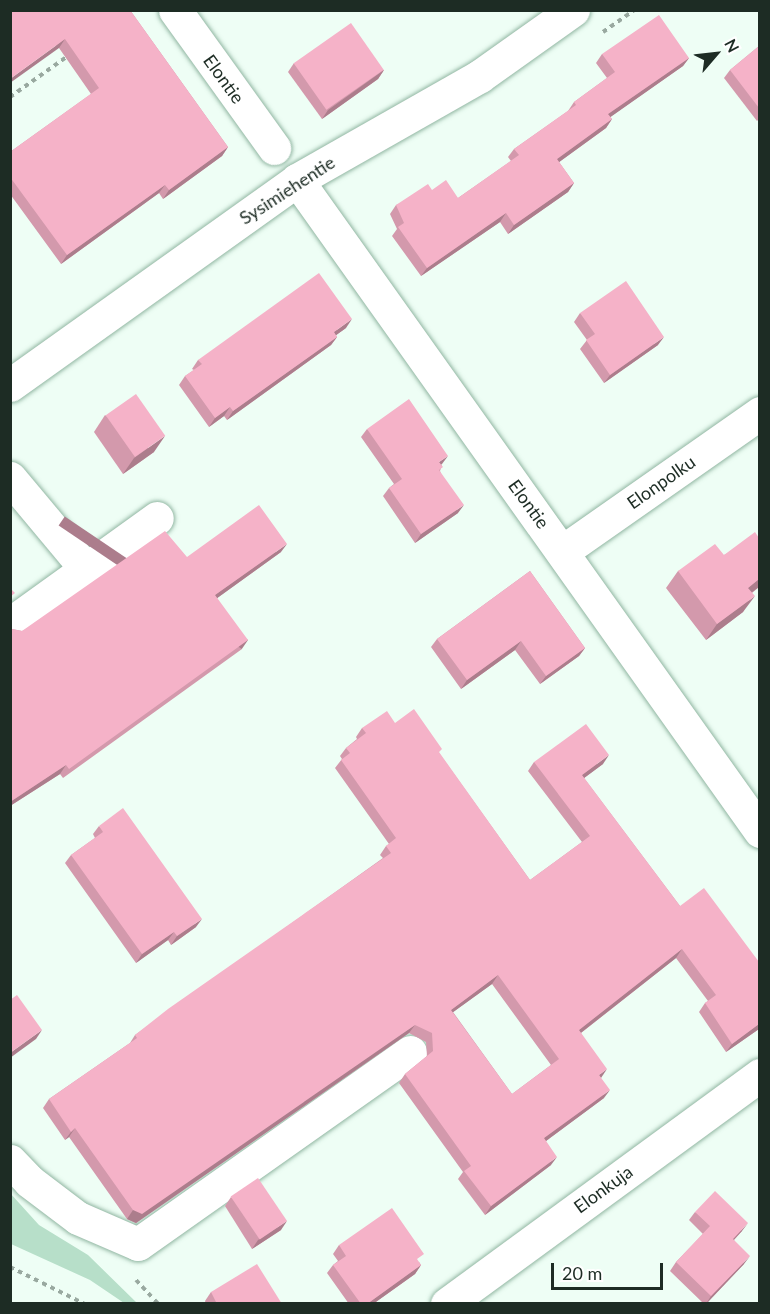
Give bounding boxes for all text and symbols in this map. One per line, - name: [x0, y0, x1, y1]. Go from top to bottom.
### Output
- north arrow: [686, 24, 746, 84]
- text: N: [721, 35, 744, 55]
- street label: Elontie: [199, 50, 249, 108]
- street label: Sysimiehentie: [235, 151, 339, 229]
- street label: Elonpolku: [623, 451, 699, 513]
- street label: Elontie: [504, 475, 554, 533]
- street label: Elonkuja: [569, 1160, 637, 1218]
- scale bar: [554, 1251, 666, 1289]
- text: 20 m: [562, 1262, 602, 1284]

